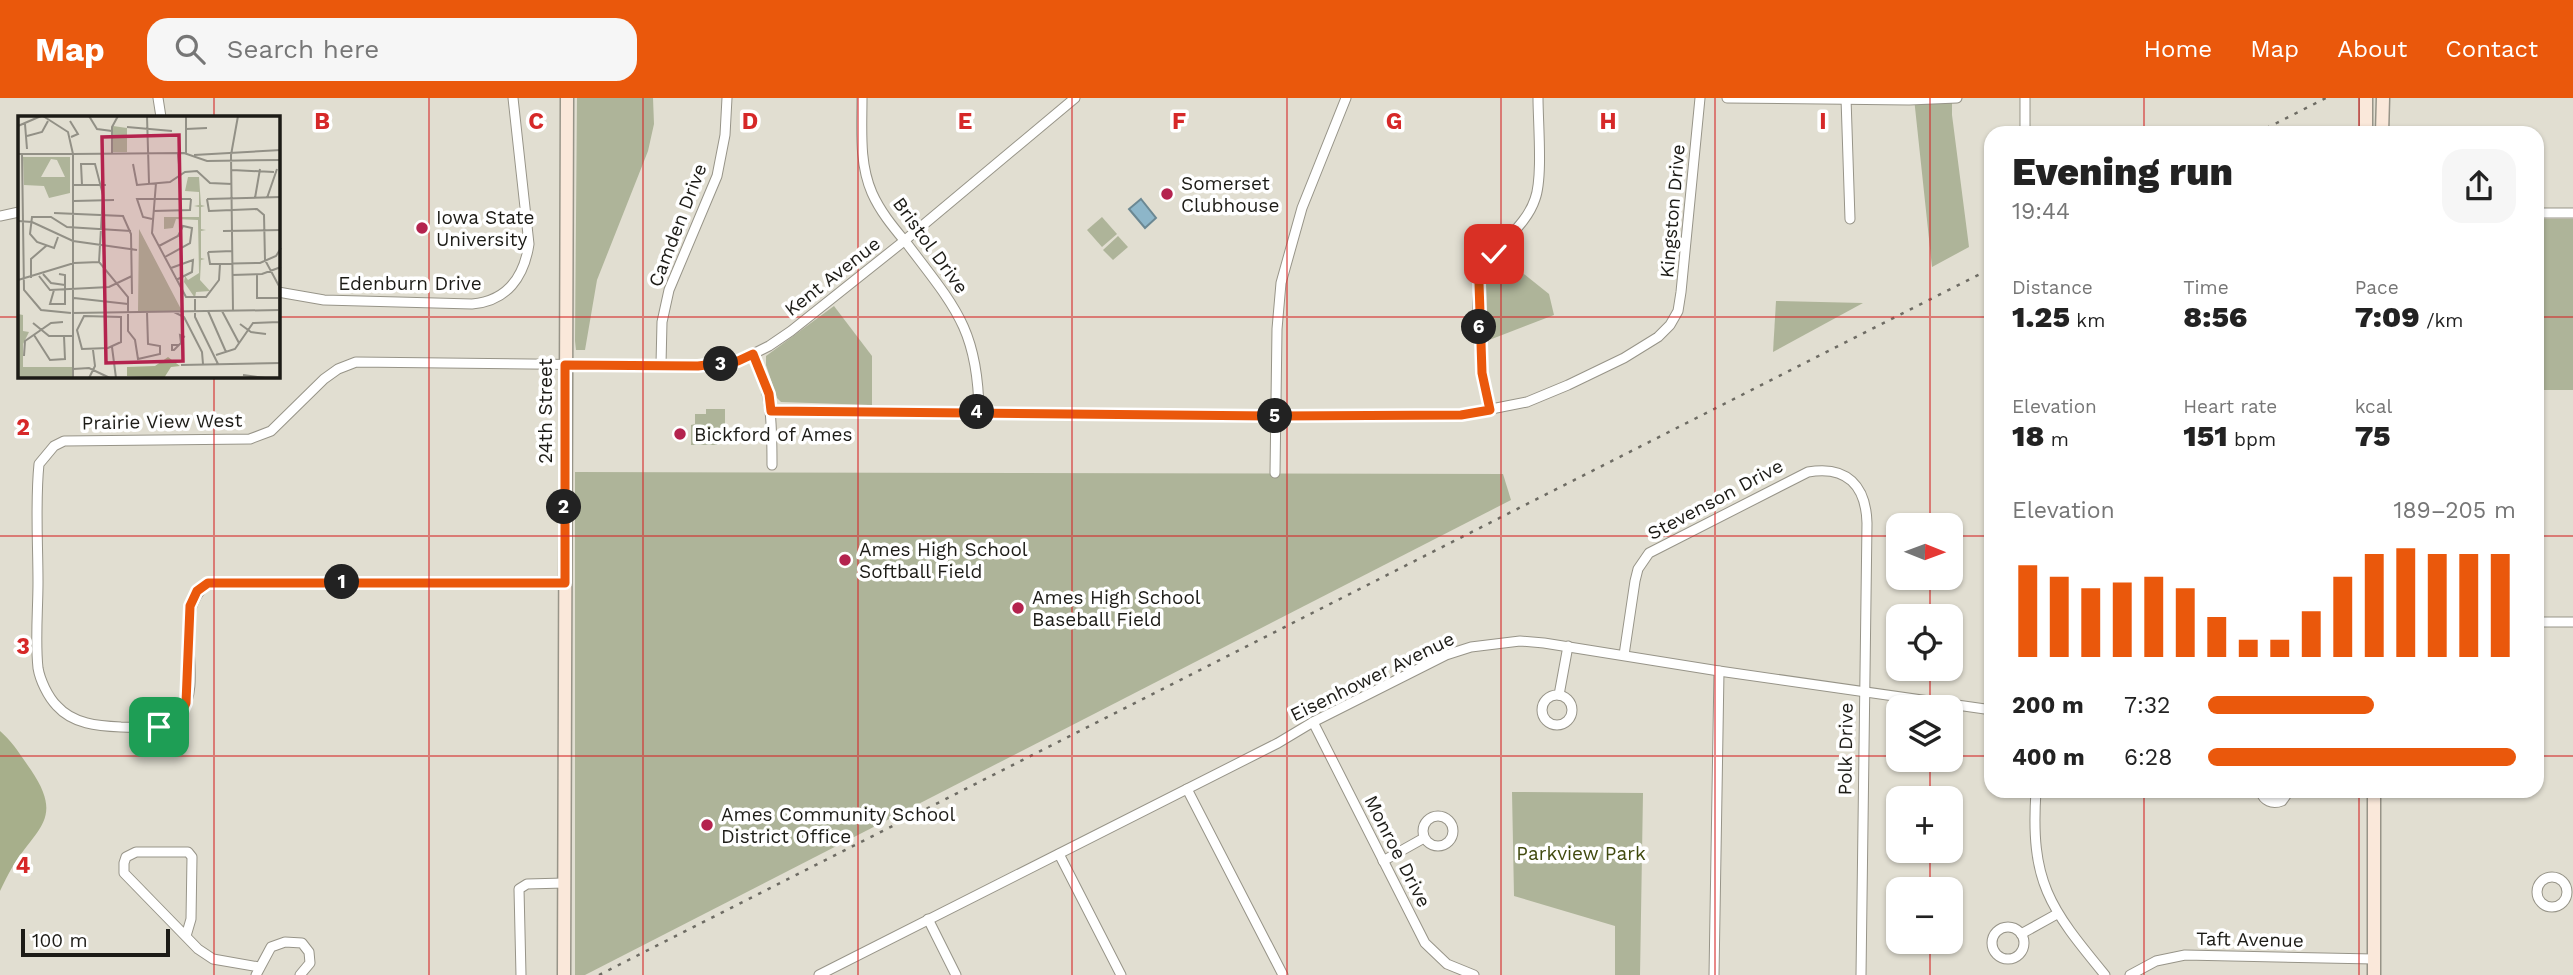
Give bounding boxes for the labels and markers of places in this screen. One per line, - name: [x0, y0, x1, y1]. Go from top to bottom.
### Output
- place label: Somerset Clubhouse: [1181, 172, 1279, 217]
- marker: Somerset Clubhouse: [1159, 186, 1175, 202]
- place label: Iowa State University: [436, 206, 534, 251]
- marker: Iowa State University: [414, 220, 430, 236]
- pin: [1464, 224, 1524, 284]
- pin: 6: [1462, 310, 1496, 344]
- pin: 3: [704, 346, 738, 382]
- pin: 4: [960, 394, 995, 430]
- pin: 5: [1258, 398, 1292, 434]
- place label: Bickford of Ames: [694, 423, 853, 446]
- marker: Bickford of Ames: [672, 426, 688, 442]
- pin: 2: [546, 490, 582, 524]
- place label: Ames High School Softball Field: [859, 538, 1028, 583]
- marker: Ames High School Softball Field: [837, 552, 853, 568]
- pin: 1: [324, 564, 360, 600]
- place label: Ames High School Baseball Field: [1032, 586, 1201, 631]
- marker: Ames High School Baseball Field: [1010, 600, 1026, 616]
- pin: [129, 697, 189, 757]
- place label: Ames Community School District Office: [721, 803, 955, 848]
- marker: Ames Community School District Office: [699, 817, 715, 833]

